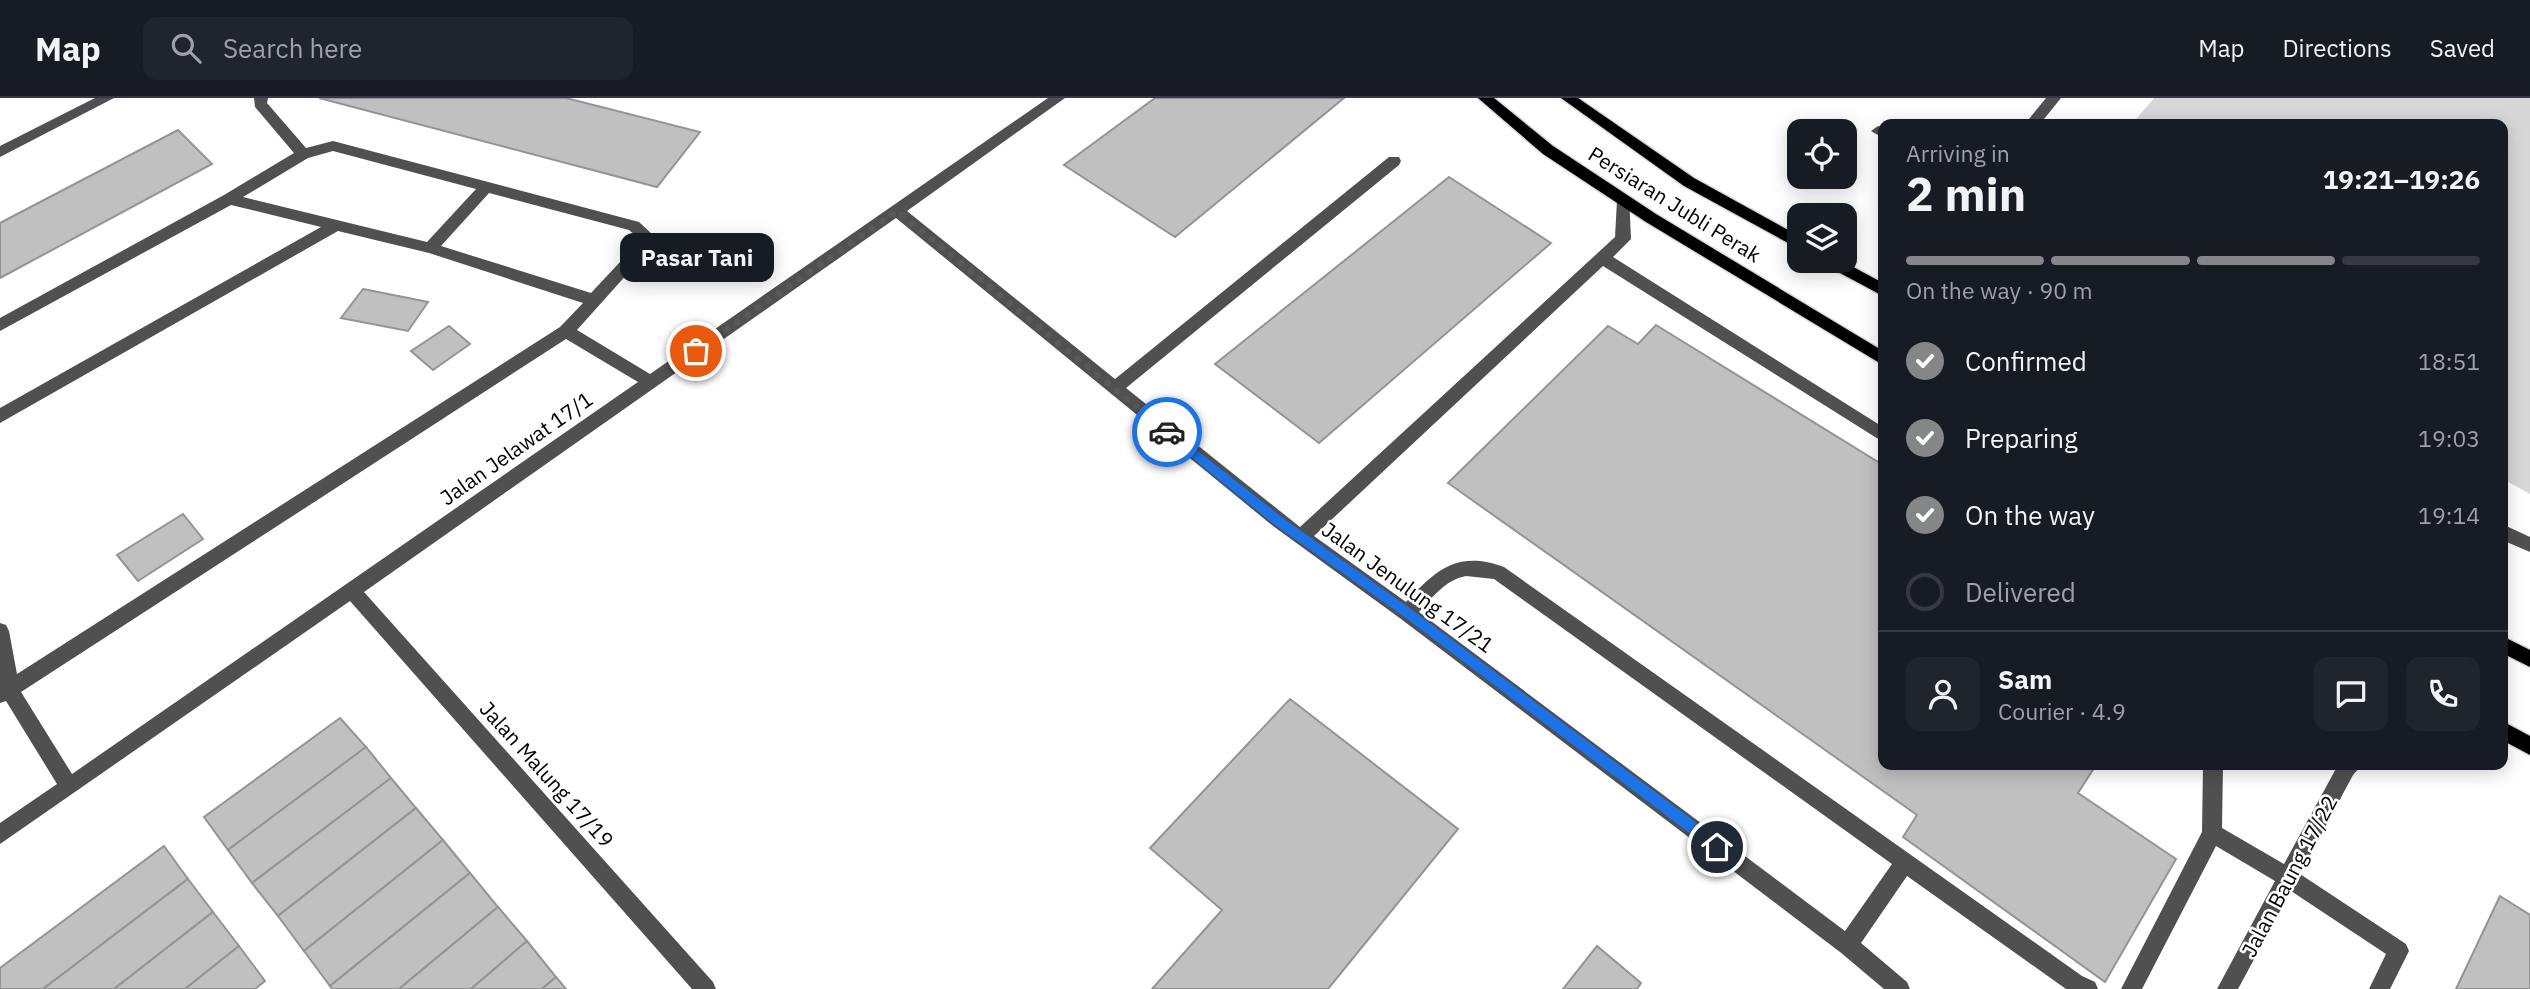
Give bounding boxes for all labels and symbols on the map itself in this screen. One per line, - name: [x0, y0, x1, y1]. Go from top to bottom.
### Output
- street label: Persiaran Jubli Perak: [1583, 140, 1767, 268]
- callout: Pasar Tani: [619, 232, 773, 281]
- pin: [666, 321, 726, 381]
- street label: Jalan Jelawat 17/1: [434, 385, 598, 511]
- courier: [1132, 397, 1202, 467]
- street label: Jalan Jenulung 17/21: [1316, 515, 1500, 659]
- street label: Jalan Malung 17/19: [474, 695, 620, 853]
- street label: Jalan Baung 17/22: [2235, 790, 2343, 962]
- pin: [1687, 817, 1747, 877]

